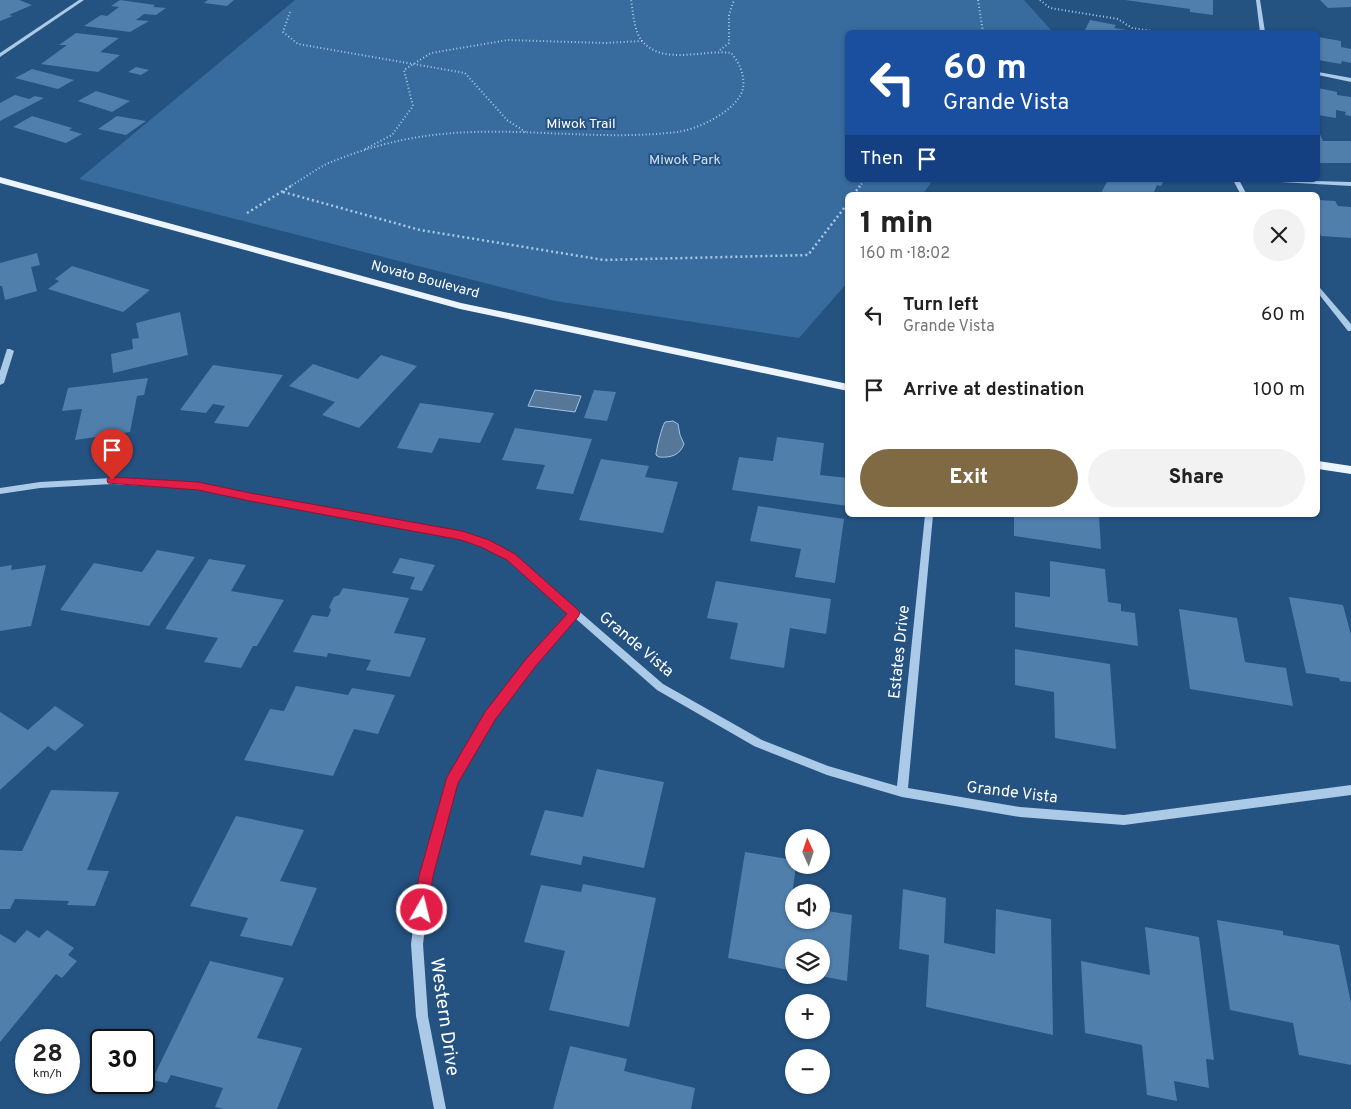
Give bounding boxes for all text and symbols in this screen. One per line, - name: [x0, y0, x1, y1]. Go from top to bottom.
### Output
- text: 60 m: [943, 47, 1027, 91]
- icon: left: [860, 50, 925, 115]
- text: Grande Vista: [943, 90, 1069, 117]
- street label: Miwok Trail: [546, 116, 616, 133]
- icon: arrive: [913, 145, 941, 173]
- text: Then: [860, 147, 903, 171]
- park label: Miwok Park: [649, 152, 721, 169]
- text: 1 min: [860, 206, 933, 243]
- button: close: [1253, 209, 1305, 261]
- text: 160 m · 18:02: [860, 244, 950, 264]
- street label: Novato Boulevard: [369, 257, 481, 303]
- text: Turn left: [903, 293, 979, 317]
- icon: left: [860, 301, 888, 329]
- text: 60 m: [1261, 303, 1305, 327]
- text: Grande Vista: [903, 317, 995, 337]
- icon: arrive: [860, 376, 888, 404]
- text: Arrive at destination: [903, 378, 1084, 402]
- text: 100 m: [1253, 378, 1305, 402]
- pin: [91, 429, 133, 480]
- icon: arrive: [98, 436, 126, 464]
- button: Exit: [860, 449, 1078, 507]
- button: Share: [1088, 449, 1305, 507]
- street label: Estates Drive: [885, 604, 915, 700]
- street label: Grande Vista: [594, 608, 678, 682]
- street label: Grande Vista: [965, 777, 1059, 809]
- north arrow: [785, 829, 830, 874]
- map controls: [785, 829, 830, 1094]
- position arrow: [395, 883, 447, 935]
- button: sound: [785, 884, 830, 929]
- button: layers: [785, 939, 830, 984]
- street label: Western Drive: [424, 956, 464, 1078]
- button: +: [785, 994, 830, 1039]
- speed limit sign: 30: [90, 1029, 155, 1094]
- text: 28: [32, 1039, 63, 1071]
- button: −: [785, 1049, 830, 1094]
- text: km/h: [33, 1066, 62, 1082]

